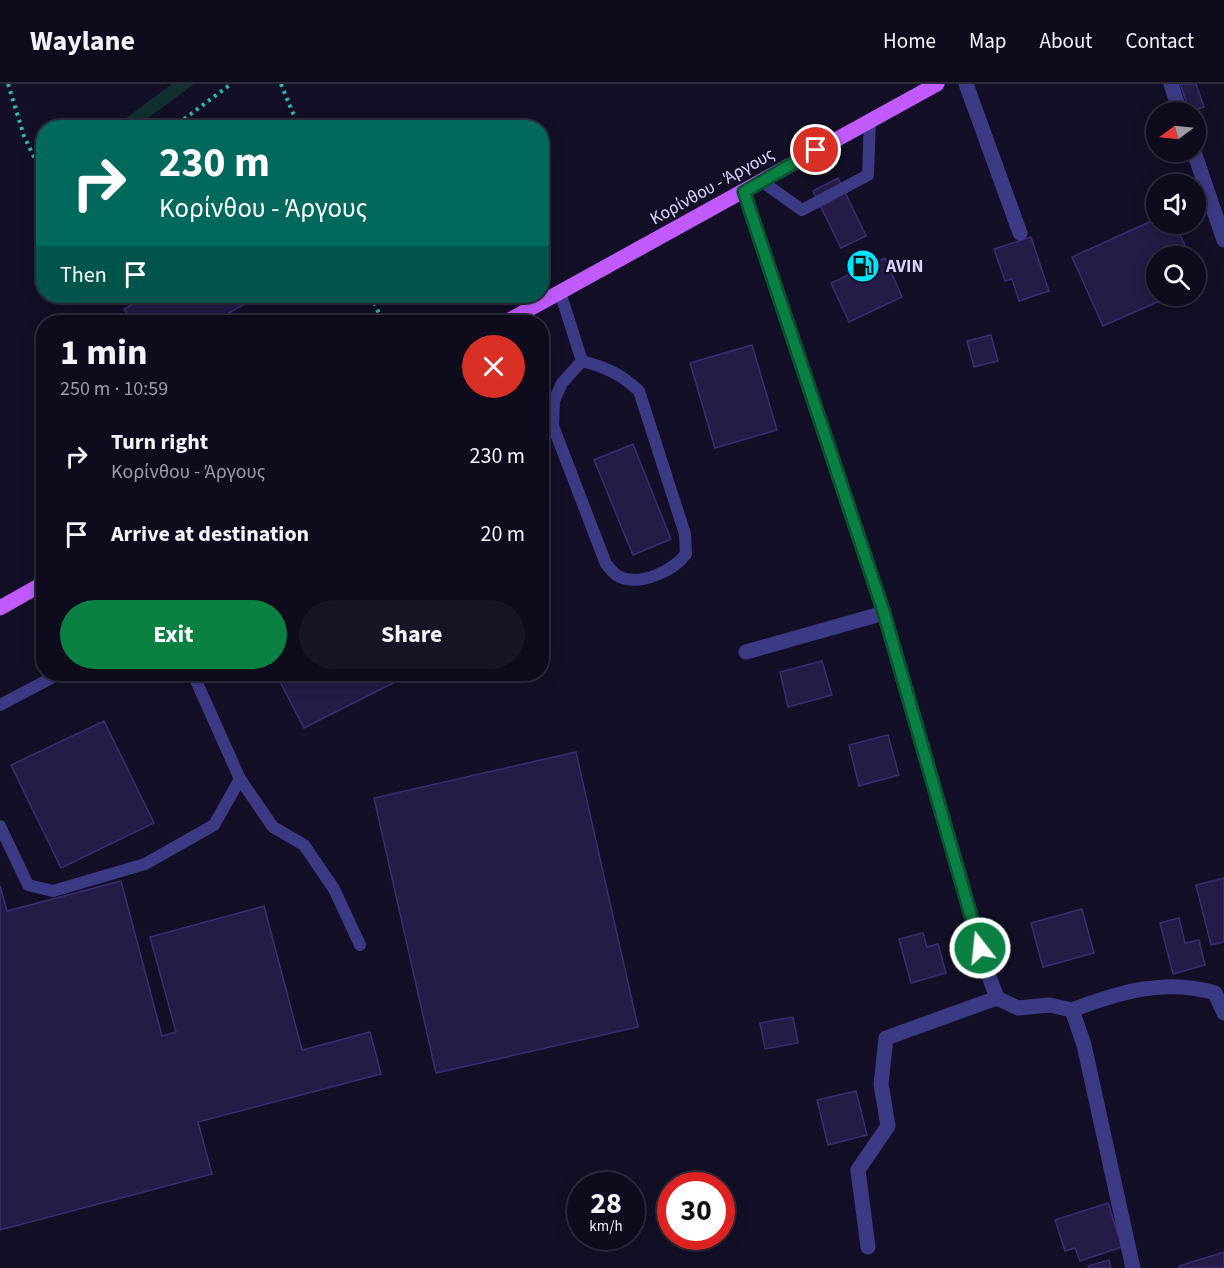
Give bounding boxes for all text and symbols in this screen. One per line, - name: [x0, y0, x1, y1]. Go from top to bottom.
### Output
- text: Waylane: [30, 21, 135, 61]
- text: Home: [883, 26, 936, 56]
- text: Map: [969, 26, 1007, 56]
- text: About: [1040, 26, 1092, 56]
- text: Contact: [1125, 26, 1194, 56]
- north arrow: [1146, 102, 1206, 162]
- map controls: [1146, 102, 1206, 306]
- pin: [790, 124, 841, 175]
- text: 230 m: [159, 133, 270, 193]
- icon: arrive: [799, 133, 832, 166]
- street label: Κορίνθου - Άργους: [645, 142, 779, 231]
- icon: right: [60, 144, 138, 222]
- button: sound: [1146, 174, 1206, 234]
- text: Κορίνθου - Άργους: [159, 189, 367, 228]
- button: search: [1146, 246, 1206, 306]
- fuel station icon: AVIN: [845, 248, 881, 284]
- place label: AVIN: [885, 254, 923, 279]
- icon: arrive: [119, 258, 152, 291]
- text: Then: [60, 259, 107, 291]
- text: 1 min: [60, 327, 148, 378]
- button: close: [462, 335, 525, 398]
- text: 250 m · 10:59: [60, 375, 168, 403]
- text: Turn right: [111, 426, 208, 458]
- icon: right: [60, 440, 93, 473]
- text: 230 m: [470, 440, 525, 472]
- text: Κορίνθου - Άργους: [111, 458, 265, 486]
- icon: arrive: [60, 518, 93, 551]
- text: Arrive at destination: [111, 518, 309, 550]
- text: 20 m: [480, 518, 525, 550]
- button: Exit: [60, 600, 287, 669]
- button: Share: [299, 600, 525, 669]
- position arrow: [948, 916, 1012, 980]
- speed limit sign: 30: [657, 1172, 735, 1250]
- text: 28: [590, 1182, 622, 1225]
- text: km/h: [589, 1216, 623, 1237]

